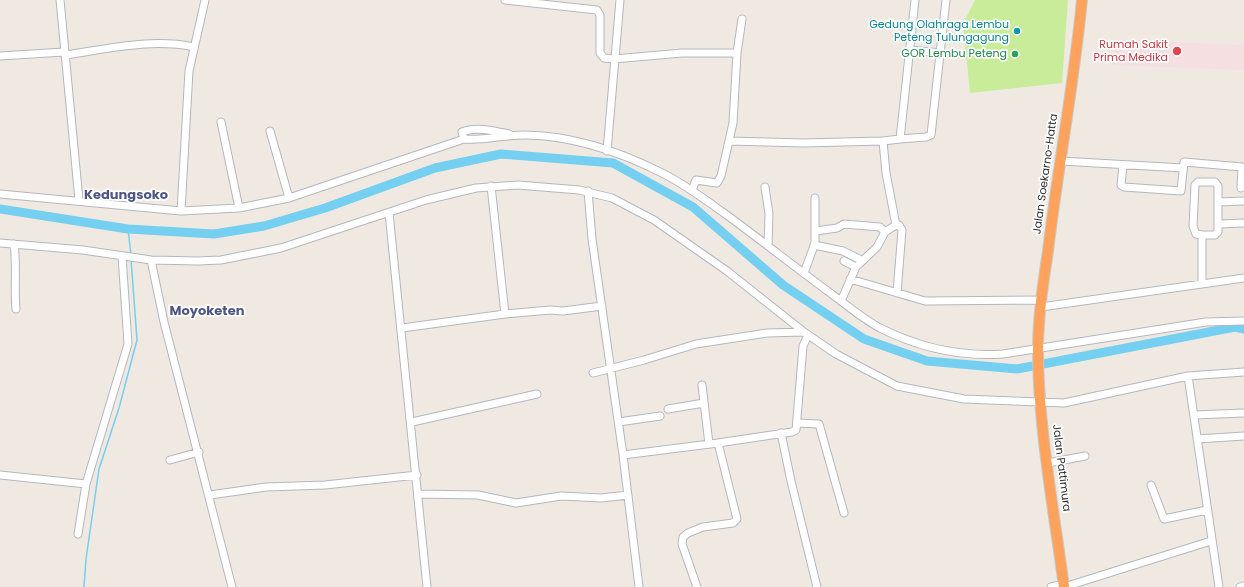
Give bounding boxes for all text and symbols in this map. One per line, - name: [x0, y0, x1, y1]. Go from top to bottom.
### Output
- place label: Gedung Olahraga Lembu Peteng Tulungagung: [869, 18, 1009, 44]
- marker: Gedung Olahraga Lembu Peteng Tulungagung: [1012, 26, 1022, 36]
- place label: Rumah Sakit Prima Medika: [1094, 38, 1168, 64]
- marker: Rumah Sakit Prima Medika: [1171, 45, 1183, 57]
- place label: GOR Lembu Peteng: [901, 47, 1007, 61]
- marker: GOR Lembu Peteng: [1010, 49, 1020, 59]
- street label: Jalan Soekarno-Hatta: [1031, 113, 1061, 235]
- district label: Kedungsoko: [84, 188, 168, 204]
- district label: Moyoketen: [170, 304, 244, 320]
- street label: Jalan Pattimura: [1049, 424, 1073, 512]

